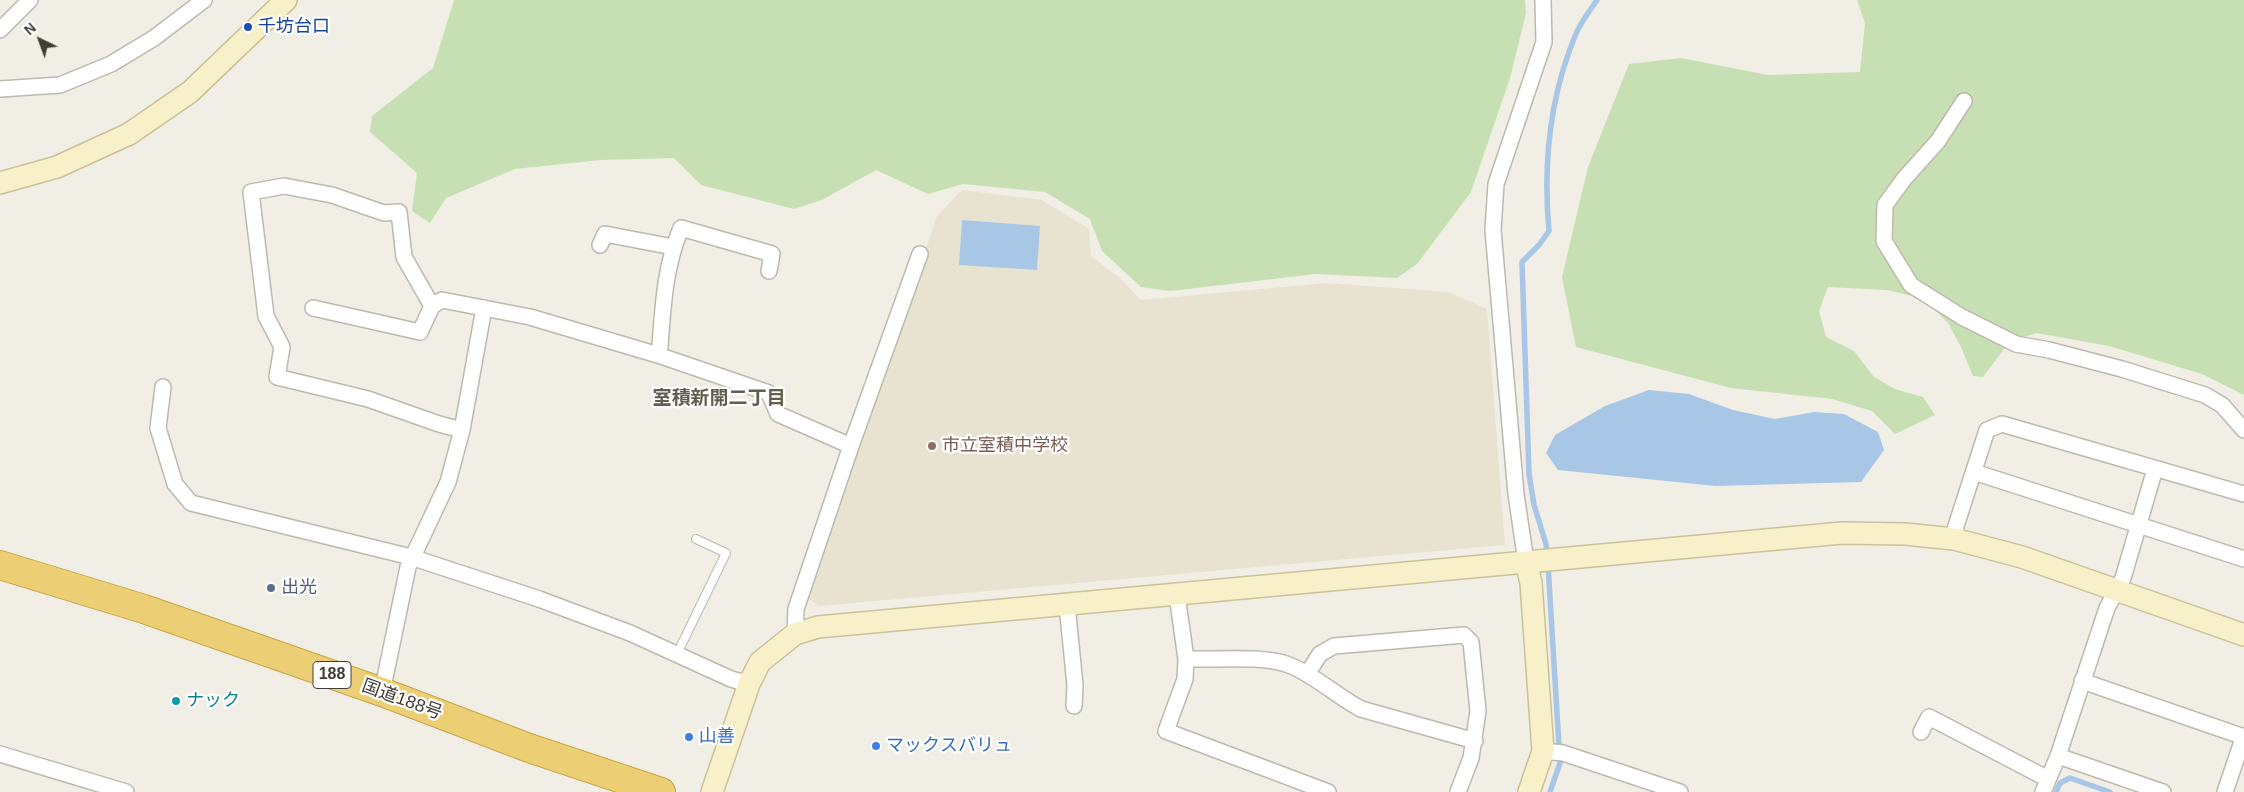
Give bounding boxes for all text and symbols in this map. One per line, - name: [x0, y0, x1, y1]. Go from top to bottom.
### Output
- north arrow: [15, 15, 65, 65]
- place label: 千坊台口: [258, 16, 330, 38]
- text: N: [21, 20, 39, 38]
- marker: 千坊台口: [242, 21, 254, 33]
- district label: 室積新開二丁目: [653, 388, 785, 410]
- place label: 市立室積中学校: [942, 435, 1068, 457]
- marker: 市立室積中学校: [926, 440, 938, 452]
- place label: 出光: [281, 577, 317, 599]
- marker: 出光: [265, 582, 277, 594]
- road number: 188: [313, 662, 351, 688]
- street label: 国道188号: [359, 675, 445, 725]
- place label: ナック: [186, 690, 240, 712]
- marker: ナック: [170, 695, 182, 707]
- place label: 山善: [699, 726, 735, 748]
- marker: 山善: [683, 731, 695, 743]
- place label: マックスバリュ: [886, 735, 1012, 757]
- marker: マックスバリュ: [870, 740, 882, 752]

